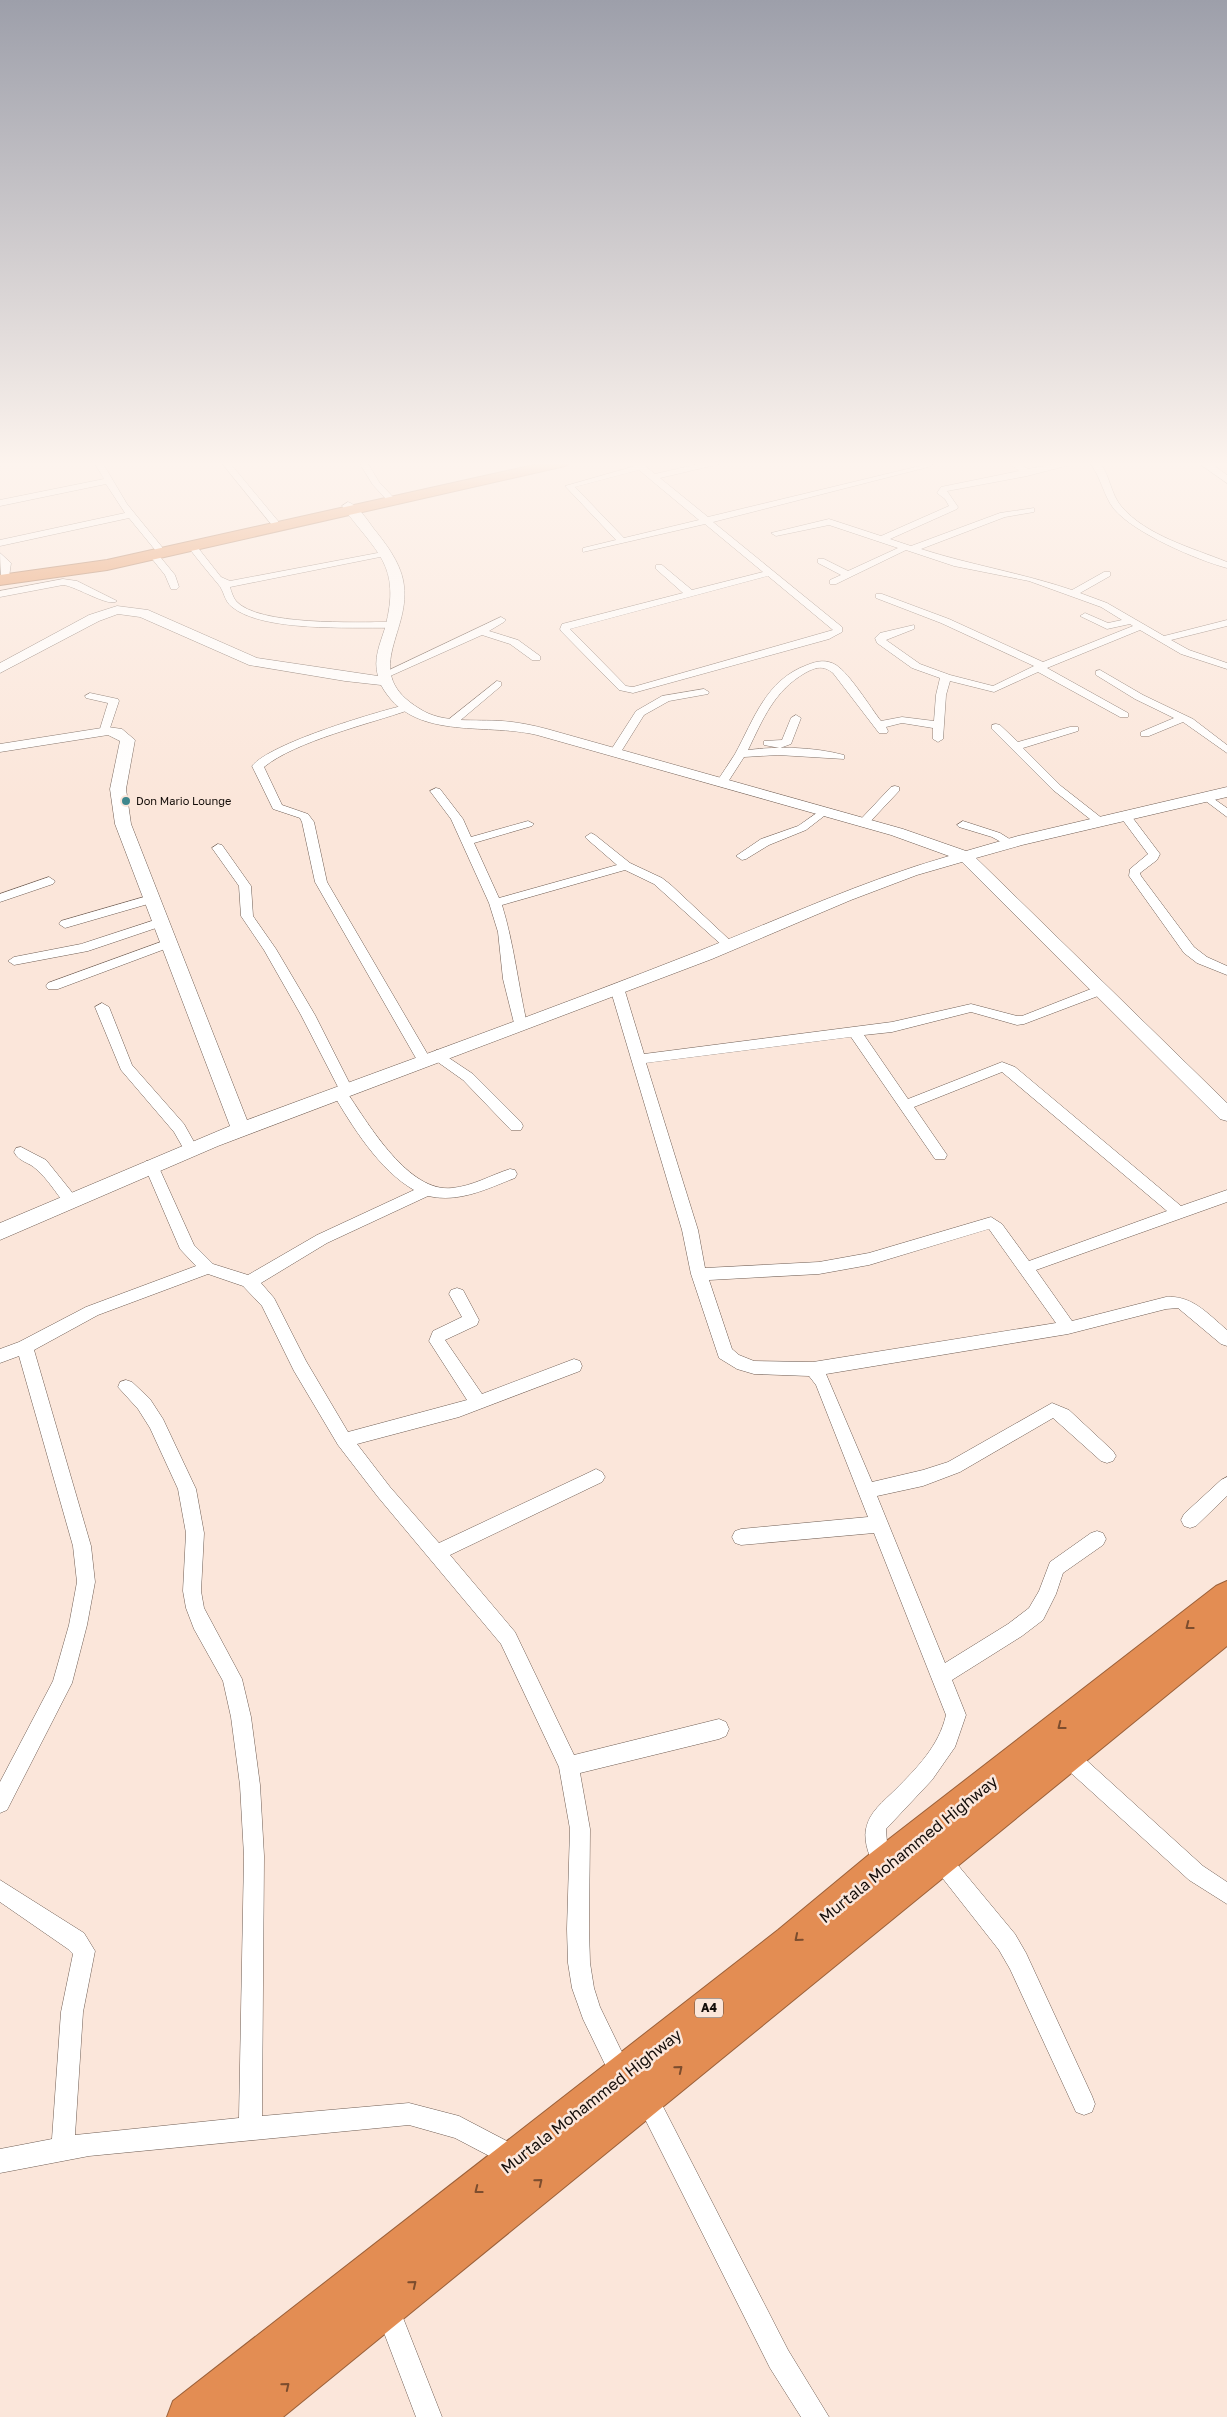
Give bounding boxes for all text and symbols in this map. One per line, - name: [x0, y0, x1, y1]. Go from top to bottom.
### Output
- place label: Don Mario Lounge: [136, 794, 231, 807]
- marker: Don Mario Lounge: [120, 795, 132, 807]
- one-way arrow: [1185, 1620, 1195, 1629]
- one-way arrow: [1058, 1721, 1067, 1729]
- street label: Murtala Mohammed Highway: [815, 1771, 1001, 1927]
- one-way arrow: [795, 1932, 804, 1940]
- road number: A4: [695, 1999, 723, 2018]
- street label: Murtala Mohammed Highway: [497, 2024, 685, 2178]
- one-way arrow: [673, 2067, 682, 2075]
- one-way arrow: [533, 2180, 542, 2188]
- one-way arrow: [475, 2185, 484, 2193]
- one-way arrow: [407, 2281, 416, 2290]
- one-way arrow: [280, 2384, 289, 2392]

